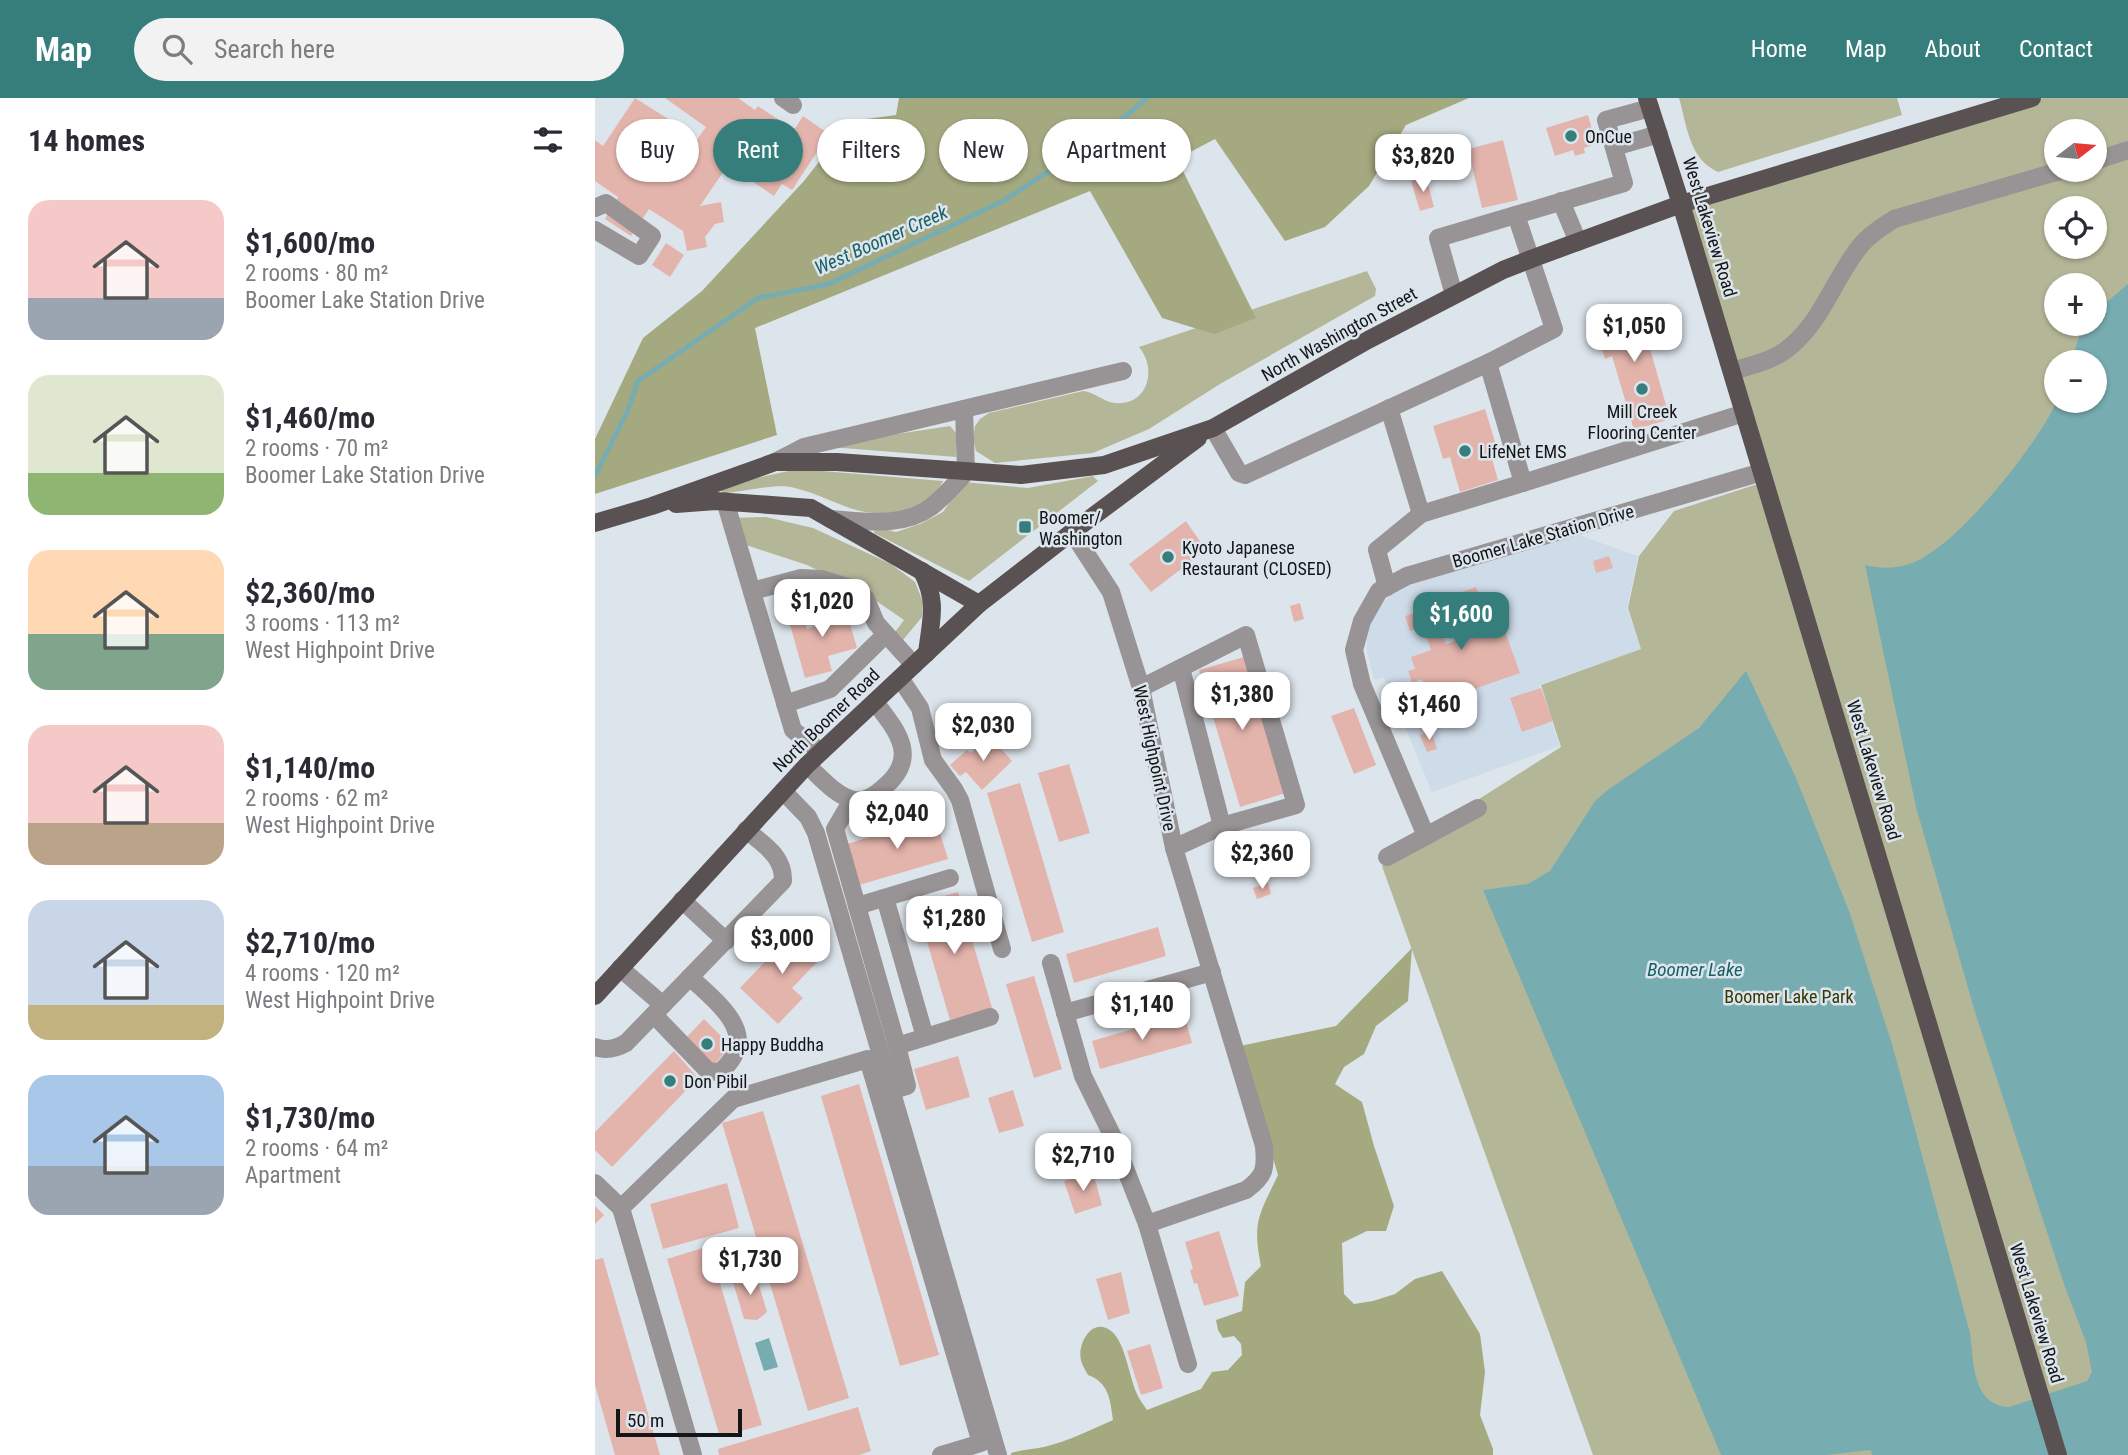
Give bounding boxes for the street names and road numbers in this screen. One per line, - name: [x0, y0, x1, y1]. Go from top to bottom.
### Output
- street label: West Lakeview Road: [1679, 154, 1741, 300]
- street label: North Washington Street: [1258, 283, 1420, 385]
- street label: Boomer Lake Station Drive: [1450, 500, 1636, 572]
- street label: North Boomer Road: [768, 664, 884, 776]
- street label: West Highpoint Drive: [1129, 683, 1181, 833]
- street label: West Lakeview Road: [1843, 697, 1905, 843]
- street label: West Lakeview Road: [2006, 1240, 2068, 1386]

